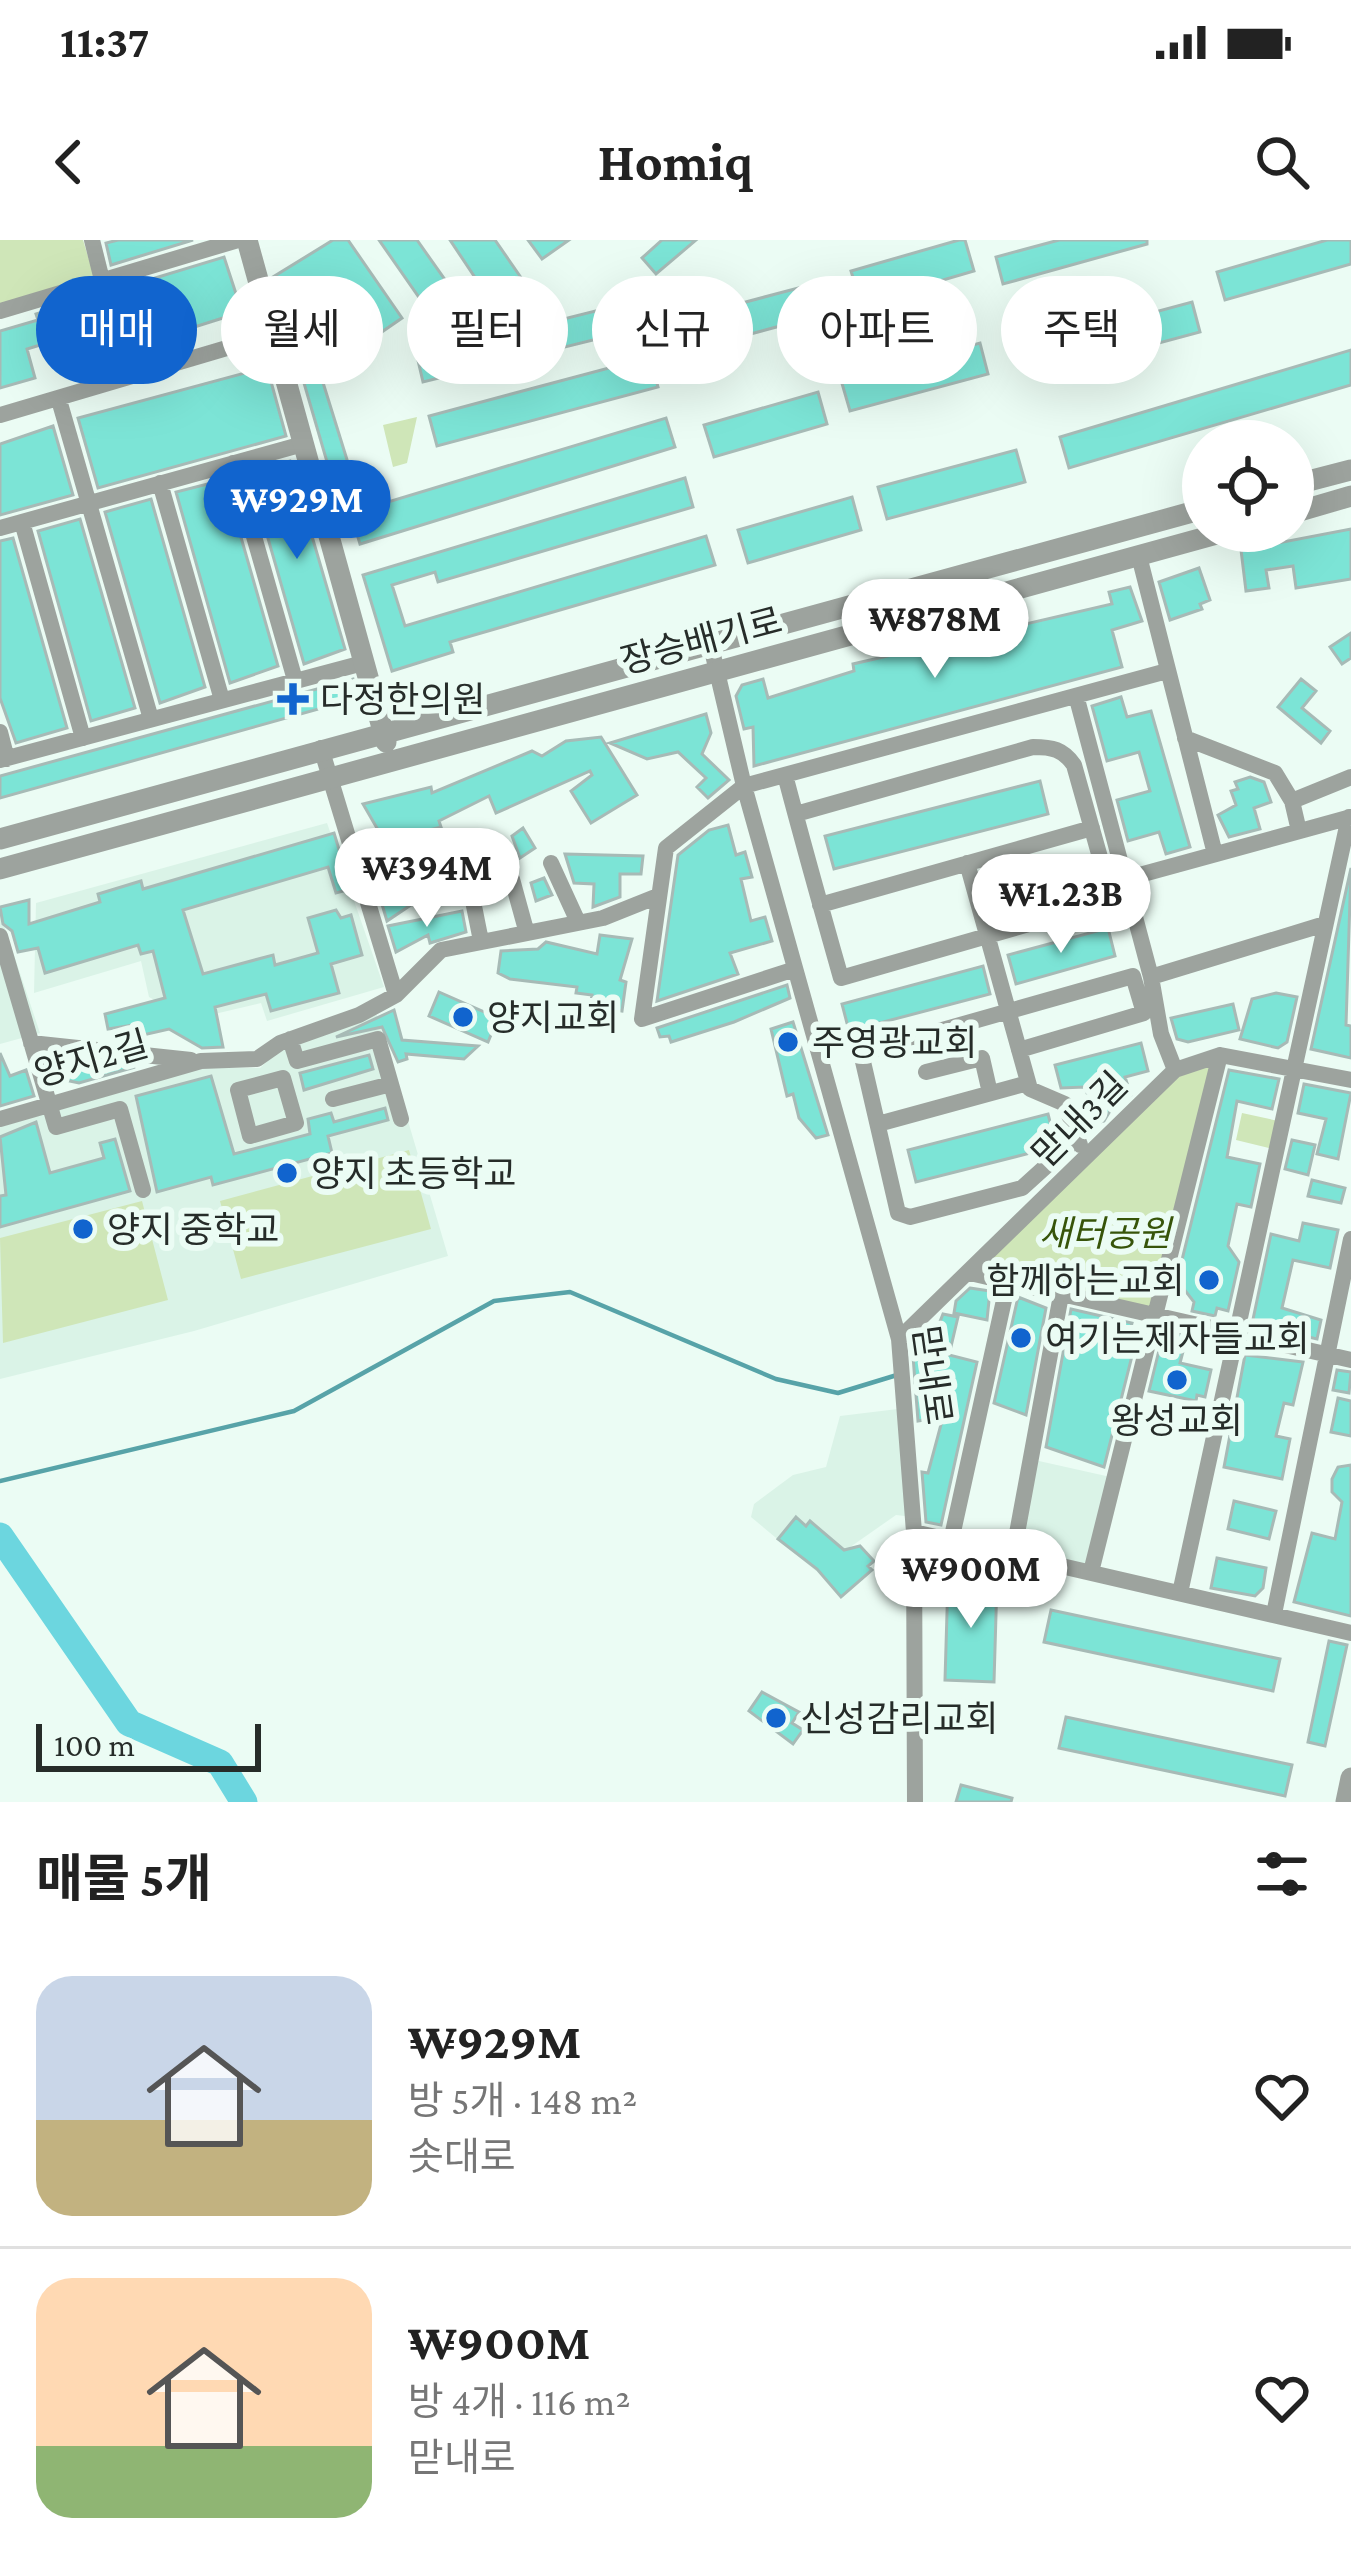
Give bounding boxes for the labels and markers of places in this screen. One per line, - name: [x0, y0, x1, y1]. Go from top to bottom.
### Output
- pin: ₩929M: [213, 460, 381, 562]
- pin: ₩878M: [851, 579, 1019, 681]
- place label: 다정한의원: [320, 680, 486, 720]
- marker: 다정한의원: [277, 683, 309, 715]
- pin: ₩394M: [343, 828, 511, 930]
- pin: ₩1.23B: [963, 854, 1159, 956]
- place label: 양지교회: [487, 998, 619, 1038]
- marker: 양지교회: [450, 1004, 476, 1030]
- place label: 주영광교회: [812, 1023, 978, 1063]
- marker: 주영광교회: [775, 1029, 801, 1055]
- place label: 양지 초등학교: [311, 1154, 516, 1194]
- marker: 양지 초등학교: [274, 1160, 300, 1186]
- place label: 양지 중학교: [107, 1210, 279, 1250]
- marker: 양지 중학교: [70, 1216, 96, 1242]
- place label: 함께하는교회: [986, 1261, 1185, 1301]
- marker: 함께하는교회: [1196, 1267, 1222, 1293]
- place label: 여기는제자들교회: [1045, 1319, 1310, 1359]
- marker: 여기는제자들교회: [1008, 1325, 1034, 1351]
- marker: 왕성교회: [1164, 1367, 1190, 1393]
- place label: 왕성교회: [1111, 1401, 1243, 1441]
- pin: ₩900M: [887, 1529, 1055, 1631]
- place label: 신성감리교회: [800, 1699, 999, 1739]
- marker: 신성감리교회: [763, 1705, 789, 1731]

